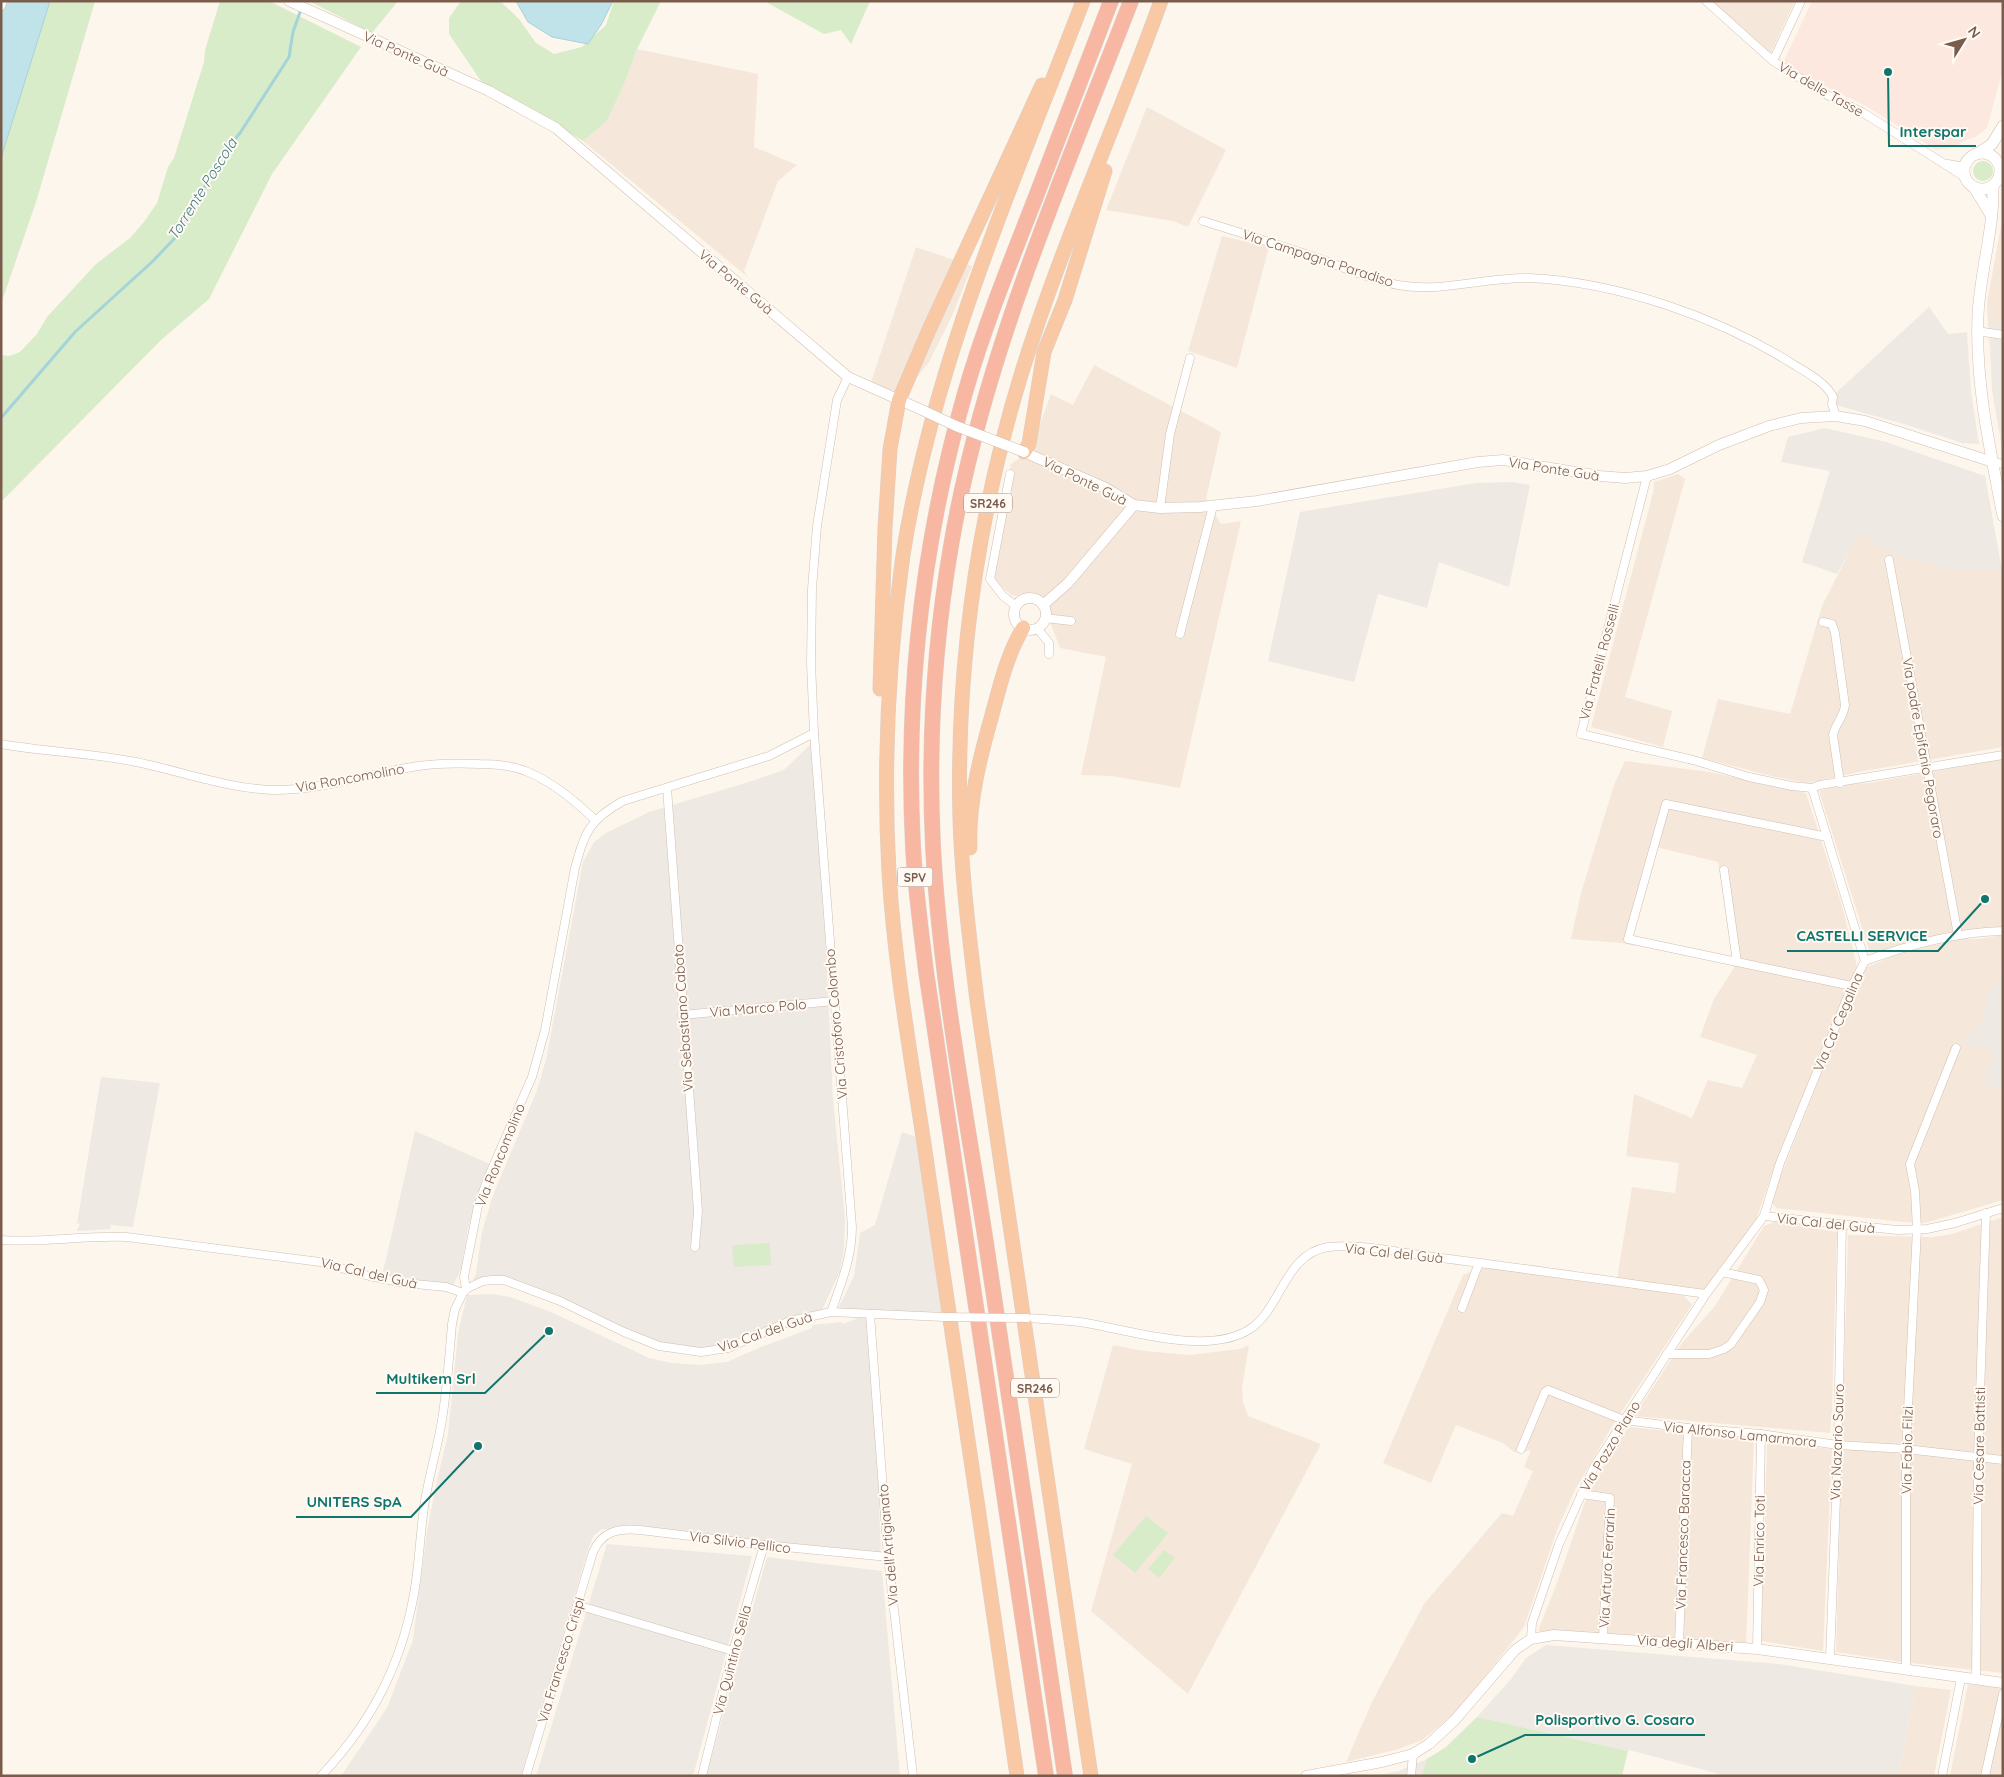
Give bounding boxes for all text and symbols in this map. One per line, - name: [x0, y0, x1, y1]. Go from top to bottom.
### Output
- north arrow: [1939, 15, 1989, 65]
- text: N: [1964, 23, 1985, 42]
- street label: Via Ponte Guà: [360, 27, 452, 81]
- street label: Via delle Tasse: [1775, 57, 1867, 121]
- callout: Interspar: [1889, 116, 1976, 146]
- text: Interspar: [1899, 122, 1967, 141]
- water label: Torrente Poscola: [163, 134, 241, 243]
- street label: Via Campagna Paradiso: [1240, 225, 1396, 291]
- street label: Via Ponte Guà: [695, 246, 777, 318]
- street label: Via Ponte Guà: [1040, 453, 1130, 509]
- street label: Via Ponte Guà: [1507, 453, 1601, 485]
- road number: SR246: [964, 493, 1012, 512]
- street label: Via Fratelli Rosselli: [1575, 602, 1623, 722]
- street label: Via padre Epifanio Pegoraro: [1898, 656, 1948, 840]
- street label: Via Roncomolino: [294, 760, 406, 796]
- road number: SPV: [898, 868, 932, 886]
- callout: CASTELLI SERVICE: [1787, 921, 1938, 951]
- text: CASTELLI SERVICE: [1797, 926, 1928, 945]
- street label: Via Sebastiano Caboto: [669, 943, 697, 1093]
- street label: Via Cristoforo Colombo: [820, 948, 852, 1100]
- street label: Via Ca' Cegalina: [1809, 970, 1867, 1074]
- street label: Via Marco Polo: [709, 995, 807, 1021]
- street label: Via Roncomolino: [471, 1101, 529, 1209]
- street label: Via Cal del Guà: [1776, 1209, 1876, 1237]
- street label: Via Cal del Guà: [1344, 1239, 1444, 1267]
- street label: Via Cal del Guà: [319, 1253, 419, 1293]
- street label: Via Cal del Guà: [715, 1307, 815, 1357]
- callout: Multikem Srl: [376, 1363, 485, 1393]
- text: Multikem Srl: [386, 1369, 476, 1388]
- road number: SR246: [1011, 1379, 1059, 1398]
- street label: Via Nazario Sauro: [1826, 1383, 1848, 1501]
- street label: Via Cesare Battisti: [1969, 1387, 1989, 1505]
- street label: Via Pozzo Piano: [1576, 1397, 1644, 1495]
- street label: Via Fabio Filzi: [1897, 1406, 1917, 1494]
- street label: Via Alfonso Lamarmora: [1662, 1417, 1818, 1451]
- street label: Via Francesco Baracca: [1671, 1460, 1695, 1610]
- street label: Via dell'Artigianato: [874, 1483, 902, 1607]
- callout: UNITERS SpA: [296, 1487, 411, 1517]
- text: UNITERS SpA: [306, 1492, 402, 1511]
- street label: Via Enrico Toti: [1749, 1495, 1769, 1587]
- street label: Via Arturo Ferrarin: [1595, 1507, 1619, 1629]
- street label: Via Silvio Pellico: [688, 1527, 792, 1557]
- street label: Via Francesco Crispi: [533, 1595, 589, 1725]
- street label: Via Quintino Sella: [709, 1603, 755, 1717]
- street label: Via degli Alberi: [1636, 1631, 1734, 1655]
- callout: Polisportivo G. Cosaro: [1525, 1705, 1705, 1735]
- text: Polisportivo G. Cosaro: [1535, 1710, 1695, 1729]

